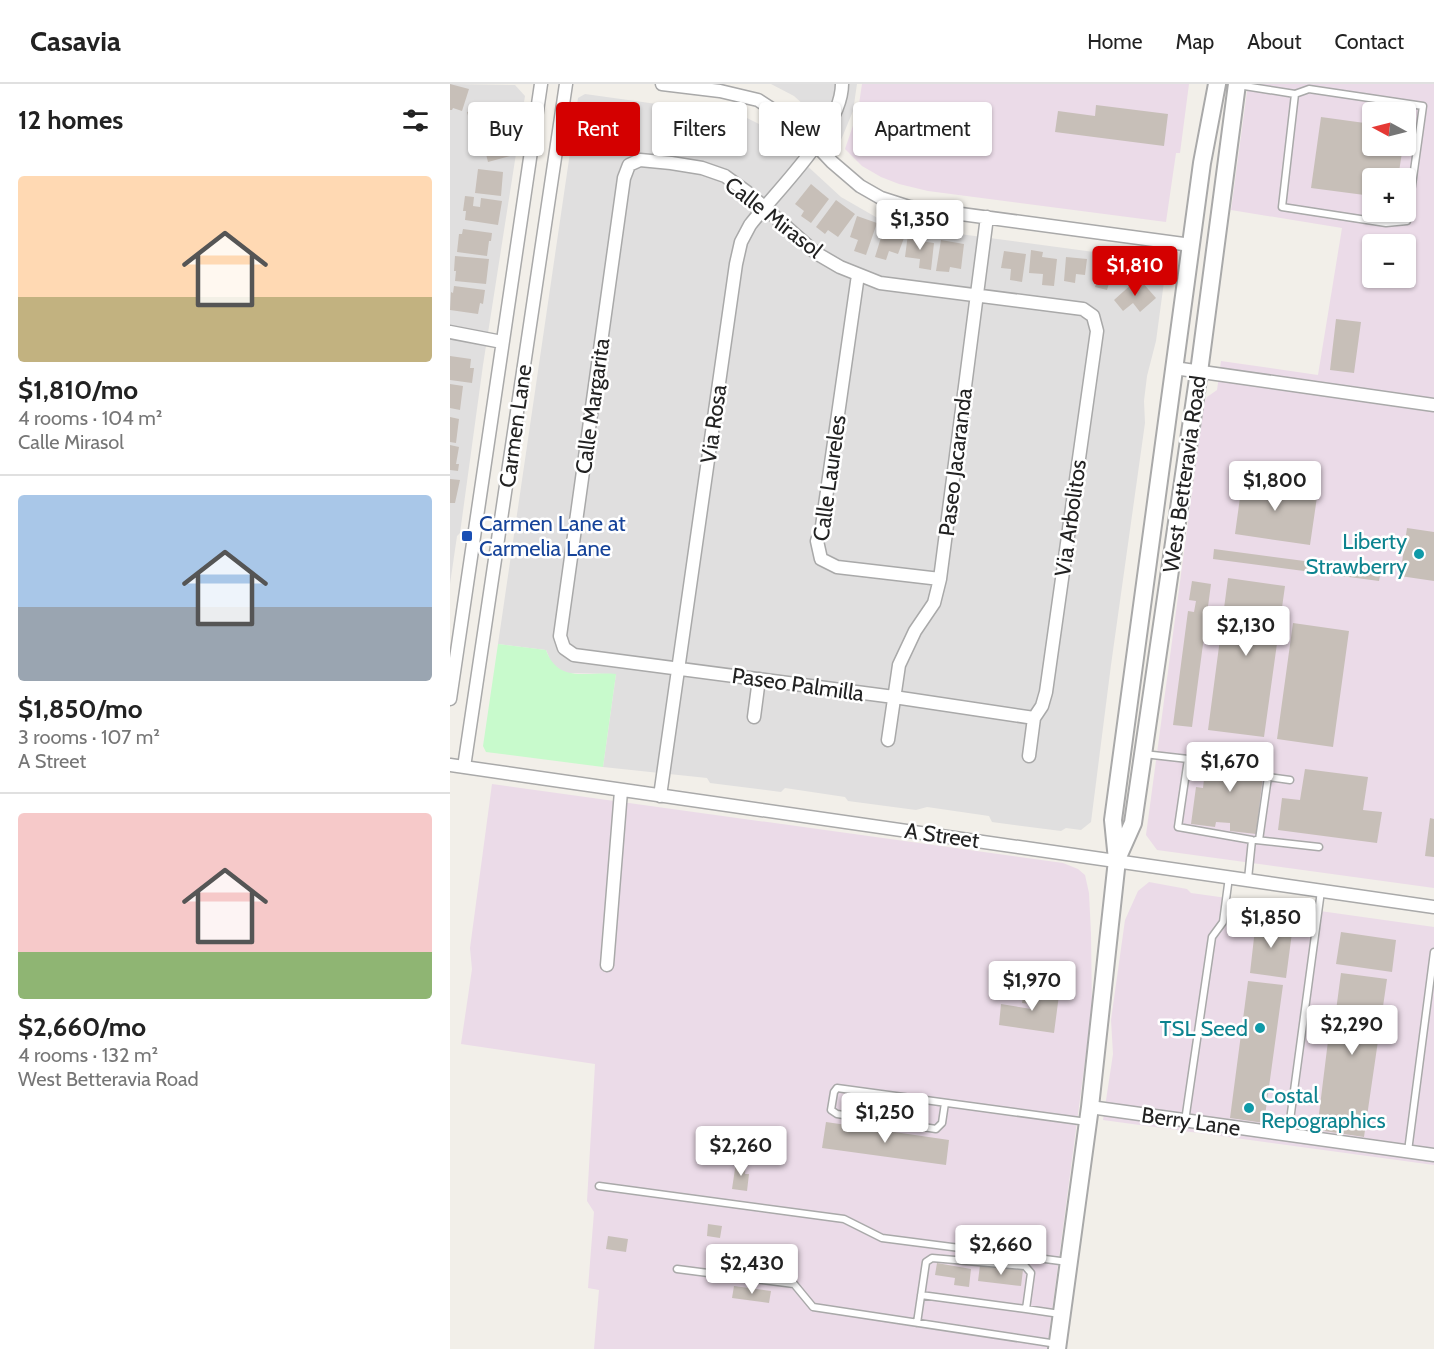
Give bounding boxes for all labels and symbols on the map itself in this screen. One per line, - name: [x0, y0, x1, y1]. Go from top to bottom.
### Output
- north arrow: [1362, 102, 1416, 156]
- street label: Calle Mirasol: [719, 171, 829, 264]
- pin: $1,350: [871, 200, 969, 251]
- pin: $1,810: [1086, 246, 1184, 297]
- street label: Calle Margarita: [570, 336, 615, 476]
- street label: Carmen Lane: [493, 363, 537, 489]
- street label: West Betteravia Road: [1157, 374, 1212, 574]
- street label: Via Rosa: [695, 383, 732, 465]
- street label: Paseo Jacaranda: [933, 386, 978, 538]
- street label: Calle Laureles: [807, 413, 852, 543]
- street label: Via Arbolitos: [1049, 458, 1092, 578]
- pin: $1,800: [1226, 461, 1324, 512]
- place label: Carmen Lane at Carmelia Lane: [479, 510, 626, 562]
- place label: Liberty Strawberry: [1306, 528, 1407, 580]
- marker: Carmen Lane at Carmelia Lane: [460, 529, 474, 543]
- marker: Liberty Strawberry: [1412, 547, 1426, 561]
- pin: $2,130: [1197, 606, 1295, 657]
- street label: Paseo Palmilla: [730, 662, 866, 707]
- pin: $1,670: [1181, 742, 1279, 793]
- street label: A Street: [903, 817, 982, 854]
- pin: $1,850: [1222, 898, 1320, 949]
- pin: $1,970: [983, 961, 1081, 1012]
- pin: $2,290: [1303, 1005, 1401, 1056]
- place label: TSL Seed: [1160, 1015, 1248, 1042]
- marker: TSL Seed: [1253, 1021, 1267, 1035]
- place label: Costal Repographics: [1261, 1082, 1386, 1134]
- pin: $1,250: [836, 1093, 934, 1144]
- street label: Berry Lane: [1140, 1101, 1242, 1142]
- marker: Costal Repographics: [1242, 1101, 1256, 1115]
- pin: $2,260: [692, 1126, 790, 1177]
- pin: $2,660: [952, 1225, 1050, 1276]
- pin: $2,430: [703, 1244, 801, 1295]

